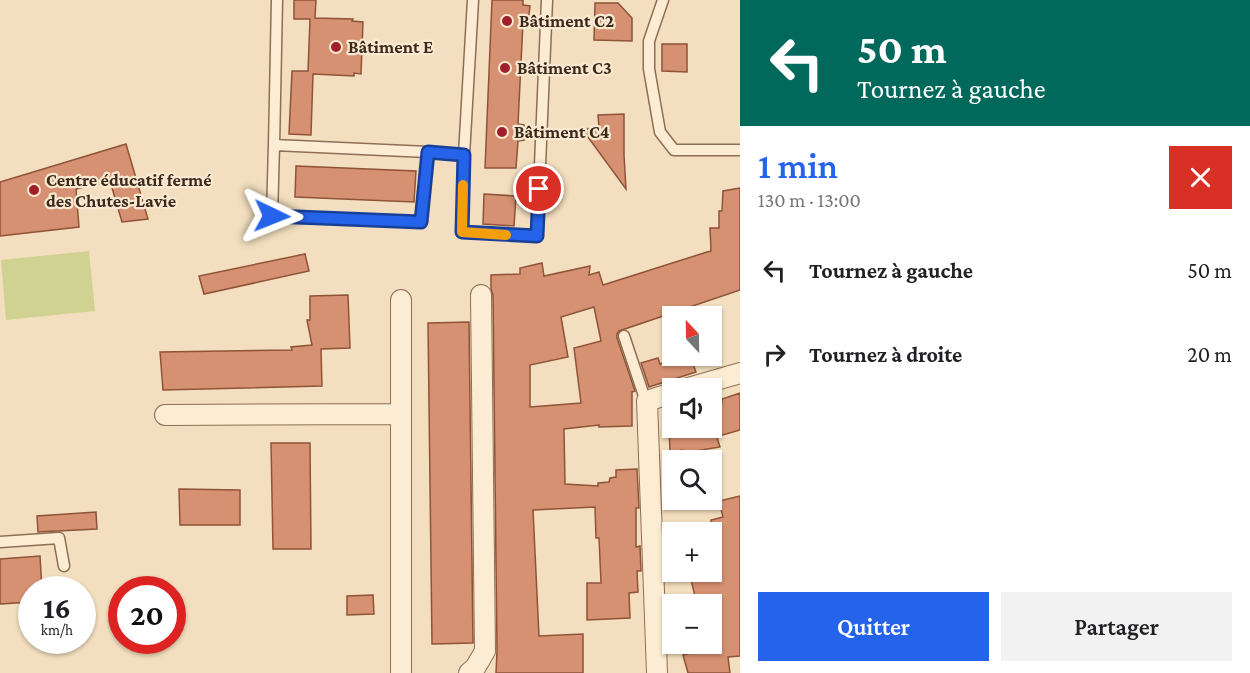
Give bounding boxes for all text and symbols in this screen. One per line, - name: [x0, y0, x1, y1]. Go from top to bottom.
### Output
- place label: Bâtiment C2: [519, 11, 614, 31]
- marker: Bâtiment C2: [500, 14, 514, 28]
- icon: left: [758, 24, 836, 102]
- text: 50 m: [857, 25, 947, 72]
- place label: Bâtiment E: [348, 37, 433, 57]
- marker: Bâtiment E: [329, 40, 343, 54]
- place label: Bâtiment C3: [517, 58, 612, 78]
- marker: Bâtiment C3: [498, 61, 512, 75]
- text: Tournez à gauche: [857, 74, 1046, 104]
- place label: Bâtiment C4: [514, 122, 610, 142]
- marker: Bâtiment C4: [495, 125, 509, 139]
- text: 1 min: [758, 146, 838, 186]
- button: close: [1169, 146, 1232, 209]
- pin: [513, 163, 564, 214]
- place label: Centre éducatif fermé des Chutes-Lavie: [46, 170, 212, 211]
- icon: arrive: [522, 172, 555, 205]
- marker: Centre éducatif fermé des Chutes-Lavie: [27, 183, 41, 197]
- position arrow: [240, 184, 304, 248]
- text: 130 m · 13:00: [758, 189, 861, 211]
- icon: left: [758, 254, 791, 287]
- text: Tournez à gauche: [809, 258, 973, 283]
- text: 50 m: [1187, 258, 1232, 283]
- north arrow: [662, 306, 722, 366]
- map controls: [662, 306, 722, 654]
- icon: right: [758, 338, 791, 371]
- text: Tournez à droite: [809, 342, 962, 367]
- text: 20 m: [1187, 342, 1232, 367]
- button: sound: [662, 378, 722, 438]
- button: search: [662, 450, 722, 510]
- button: +: [662, 522, 722, 582]
- speed limit sign: 20: [108, 576, 186, 654]
- text: 16: [43, 591, 71, 624]
- button: Quitter: [758, 592, 989, 661]
- button: Partager: [1001, 592, 1232, 661]
- button: −: [662, 594, 722, 654]
- text: km/h: [41, 622, 73, 638]

